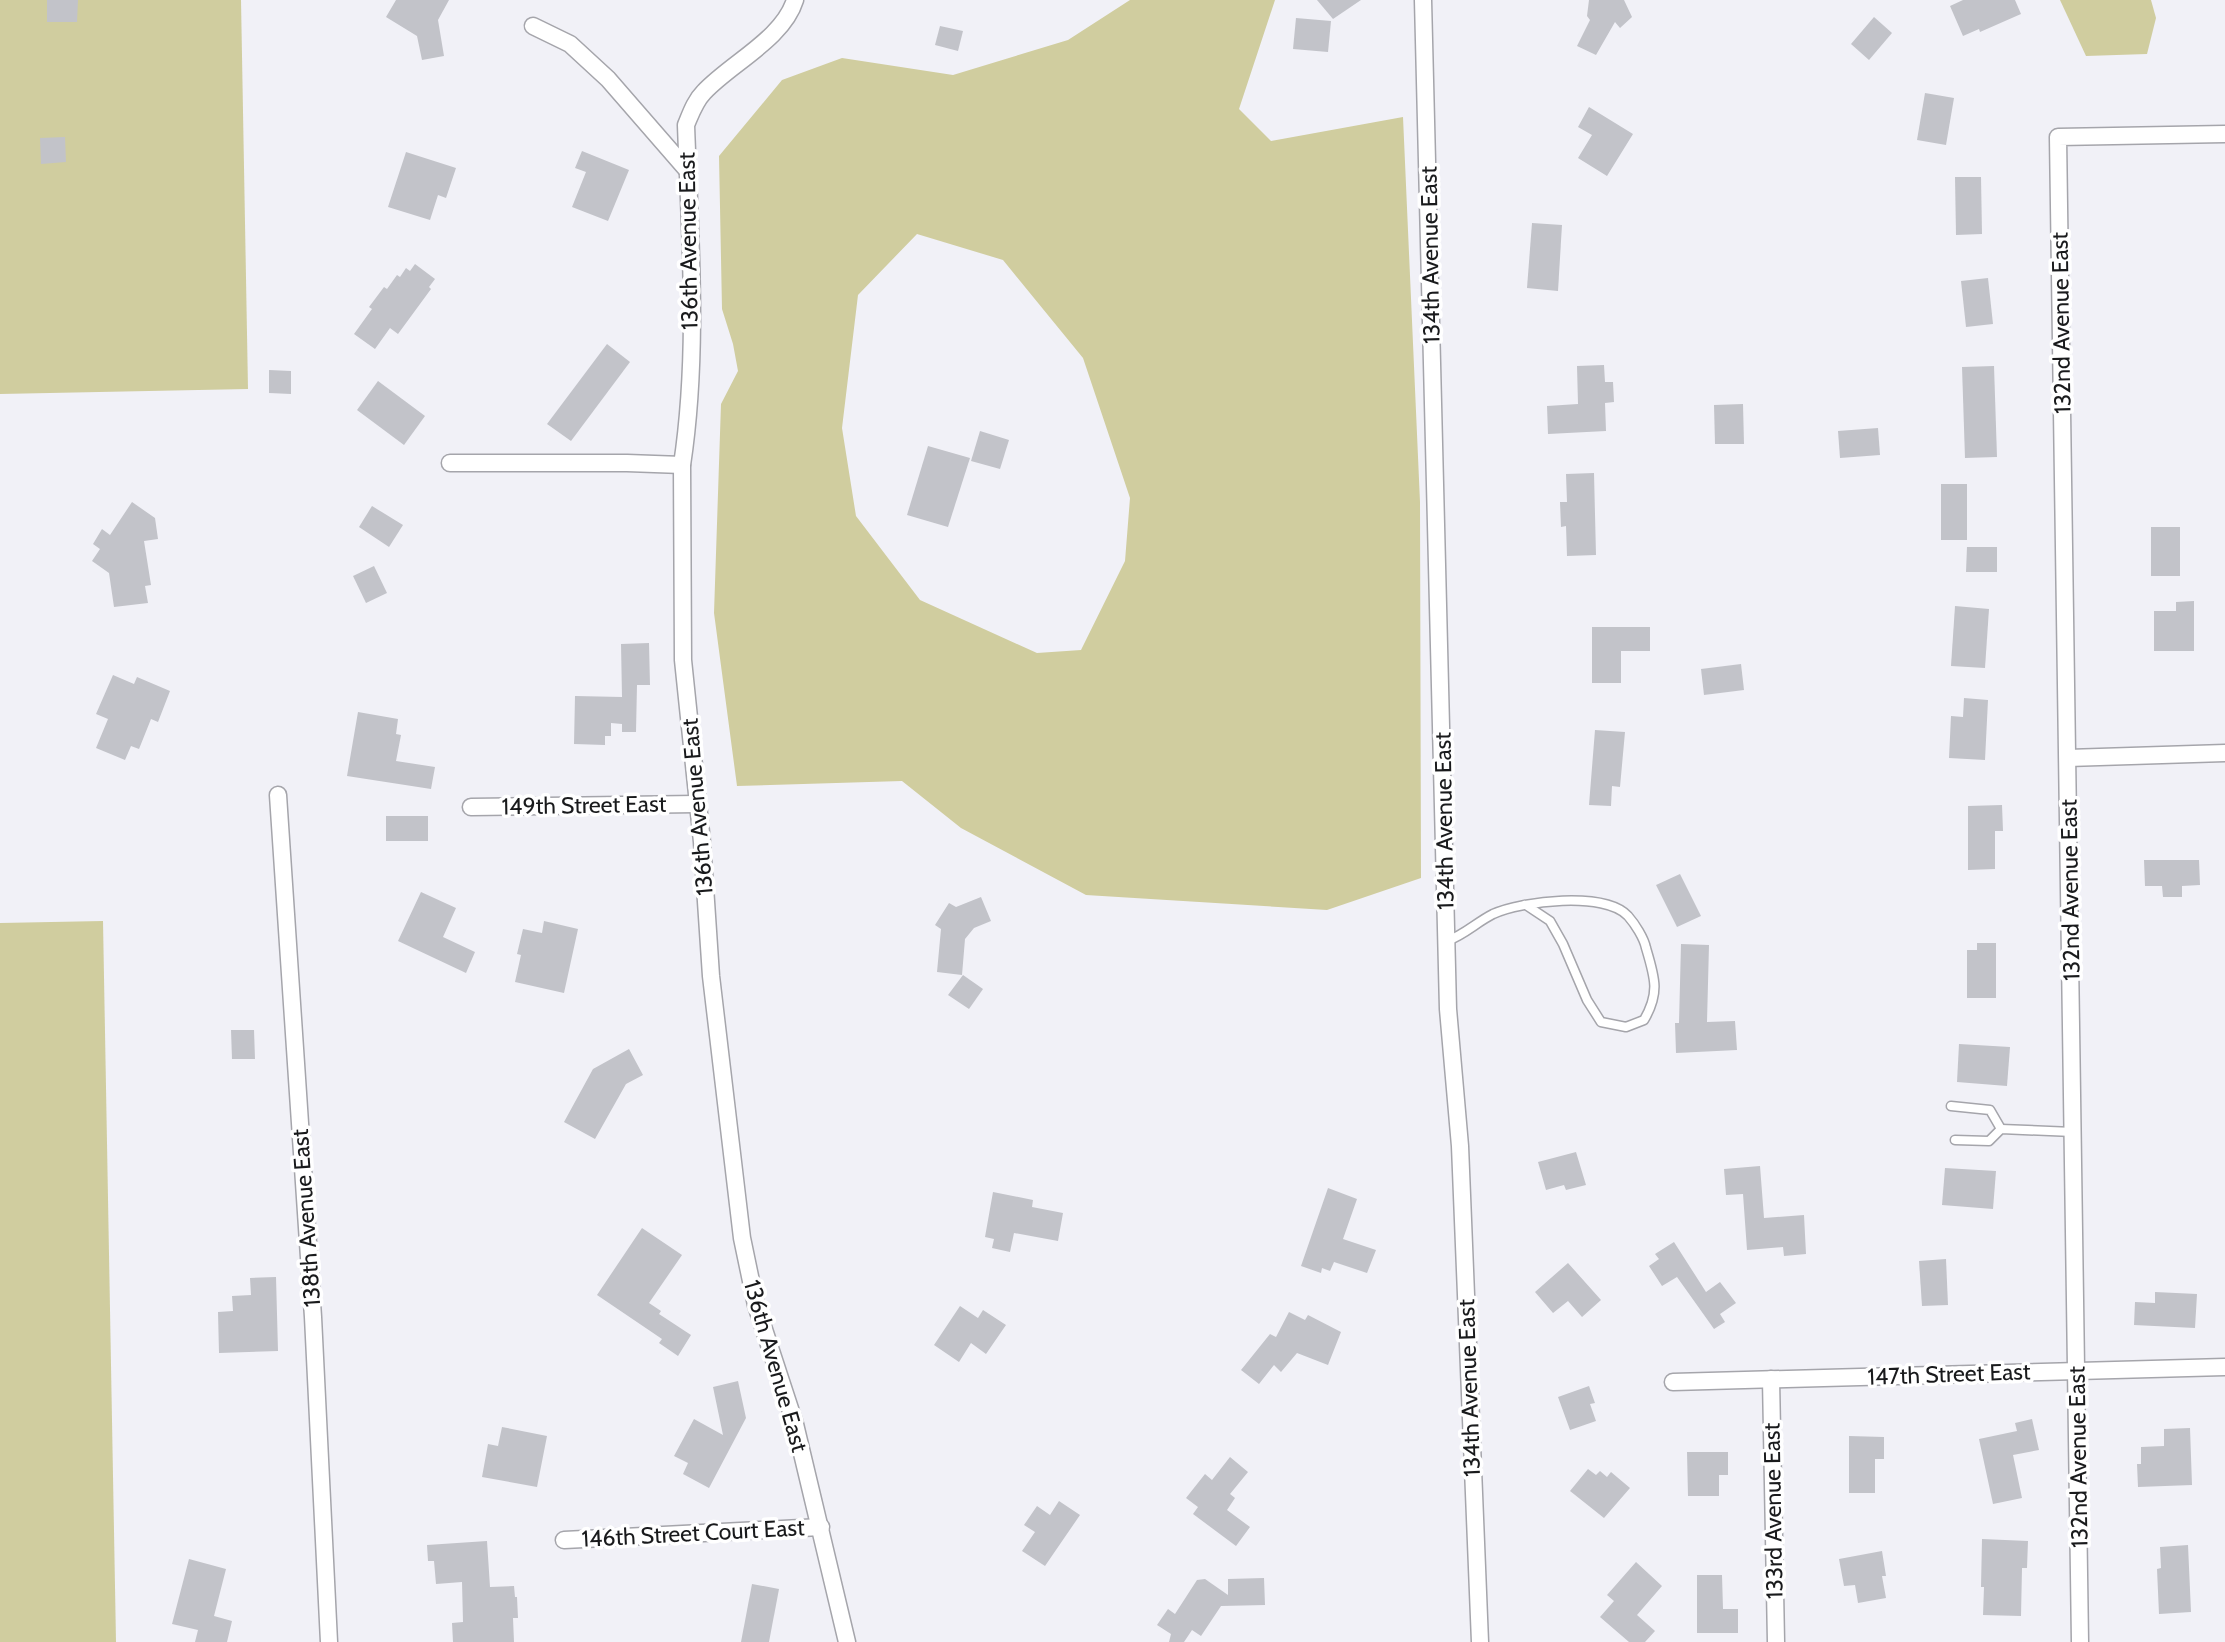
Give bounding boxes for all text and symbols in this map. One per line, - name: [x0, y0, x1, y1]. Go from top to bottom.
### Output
- street label: 136th Avenue East: [672, 152, 704, 330]
- street label: 134th Avenue East: [1414, 166, 1446, 344]
- street label: 132nd Avenue East: [2045, 232, 2077, 414]
- street label: 136th Avenue East: [675, 717, 719, 897]
- street label: 134th Avenue East: [1428, 732, 1460, 910]
- street label: 149th Street East: [501, 790, 667, 820]
- street label: 132nd Avenue East: [2054, 799, 2086, 981]
- street label: 138th Avenue East: [286, 1128, 326, 1308]
- street label: 136th Avenue East: [738, 1277, 814, 1455]
- street label: 134th Avenue East: [1452, 1298, 1486, 1477]
- street label: 147th Street East: [1867, 1357, 2031, 1391]
- street label: 132nd Avenue East: [2062, 1366, 2094, 1548]
- street label: 133rd Avenue East: [1757, 1422, 1789, 1599]
- street label: 146th Street Court East: [581, 1513, 805, 1553]

